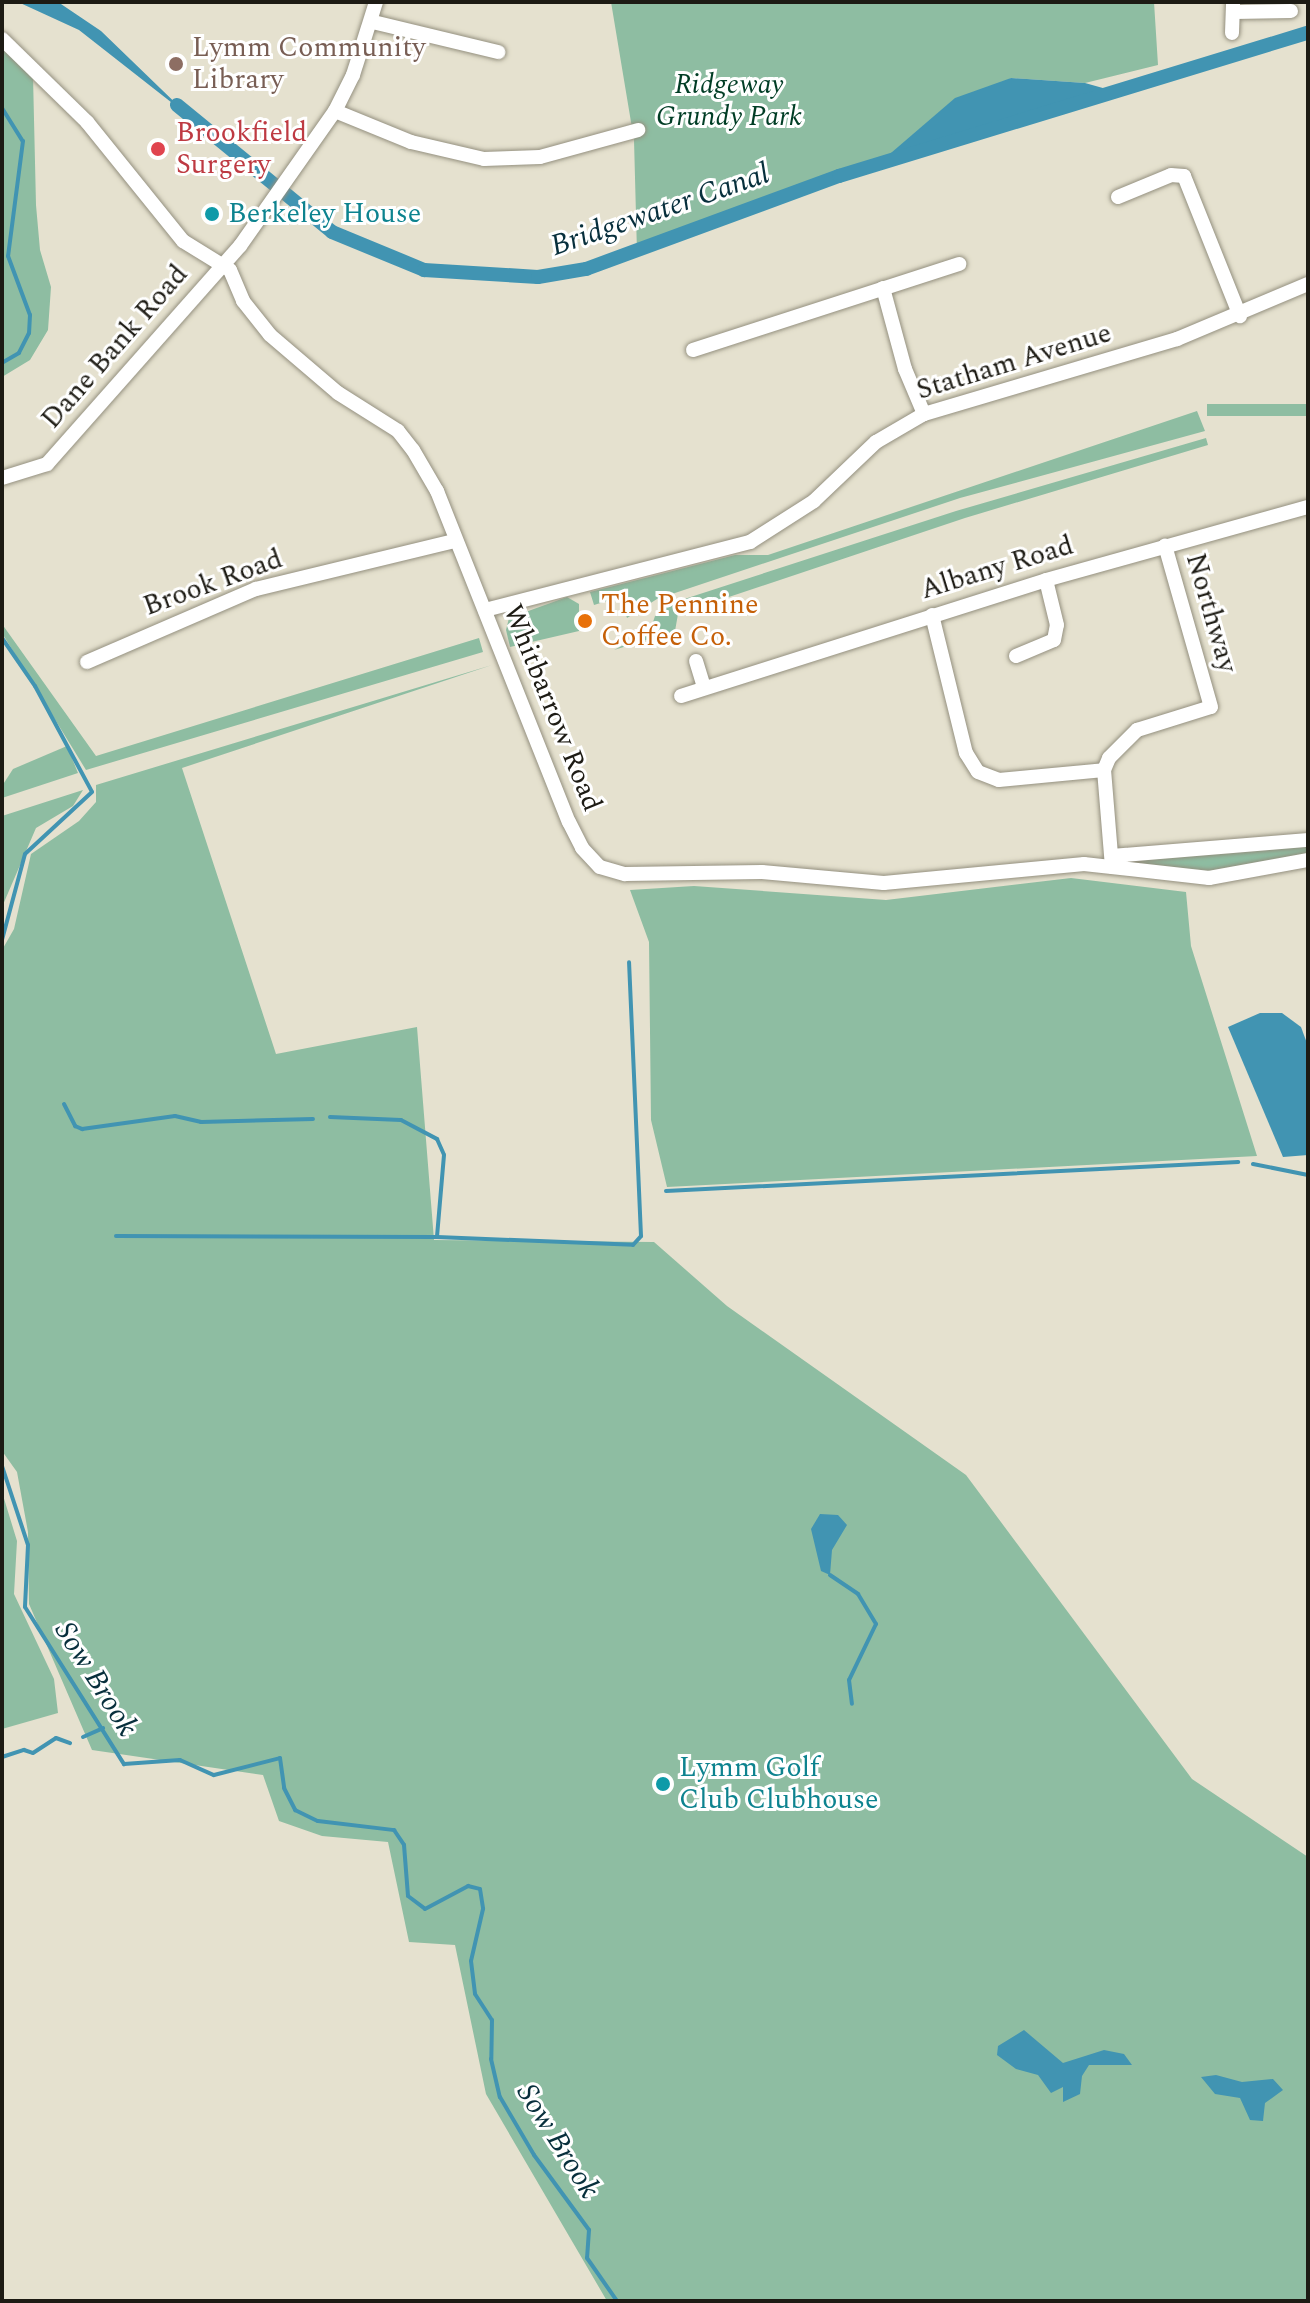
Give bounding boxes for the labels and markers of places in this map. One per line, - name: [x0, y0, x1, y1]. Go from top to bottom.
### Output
- place label: Lymm Community Library: [192, 31, 426, 97]
- marker: Lymm Community Library: [167, 55, 185, 73]
- place label: Brookfield Surgery: [176, 116, 307, 182]
- marker: Brookfield Surgery: [147, 138, 169, 160]
- place label: Berkeley House: [228, 197, 421, 231]
- marker: Berkeley House: [203, 205, 221, 223]
- place label: The Pennine Coffee Co.: [601, 588, 759, 654]
- marker: The Pennine Coffee Co.: [576, 612, 594, 630]
- place label: Lymm Golf Club Clubhouse: [679, 1751, 879, 1817]
- marker: Lymm Golf Club Clubhouse: [654, 1775, 672, 1793]

